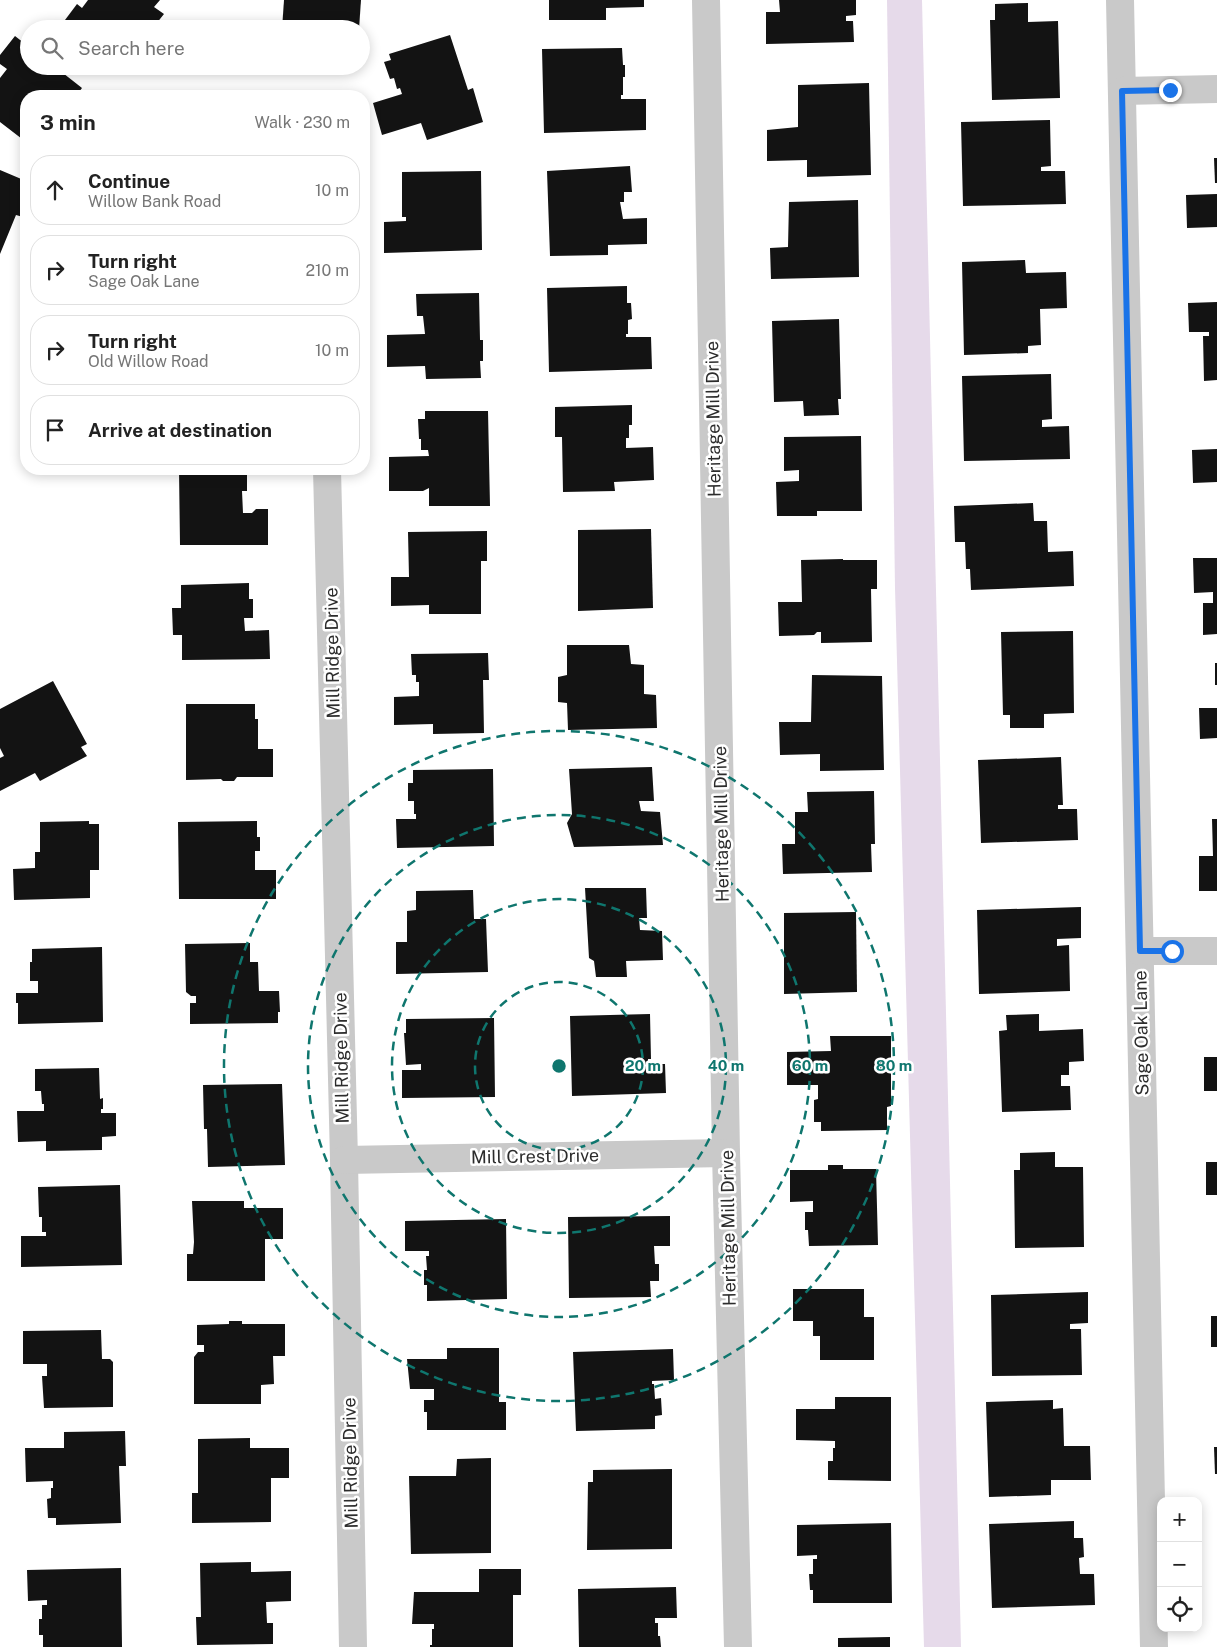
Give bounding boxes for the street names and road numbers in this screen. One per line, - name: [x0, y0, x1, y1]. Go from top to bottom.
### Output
- street label: Heritage Mill Drive: [701, 341, 725, 497]
- street label: Mill Ridge Drive: [320, 587, 344, 719]
- street label: Heritage Mill Drive: [709, 746, 733, 902]
- street label: Sage Oak Lane: [1129, 970, 1153, 1096]
- street label: Mill Ridge Drive: [329, 992, 353, 1124]
- street label: Mill Crest Drive: [471, 1144, 599, 1168]
- street label: Heritage Mill Drive: [716, 1150, 740, 1306]
- street label: Mill Ridge Drive: [338, 1397, 362, 1529]

